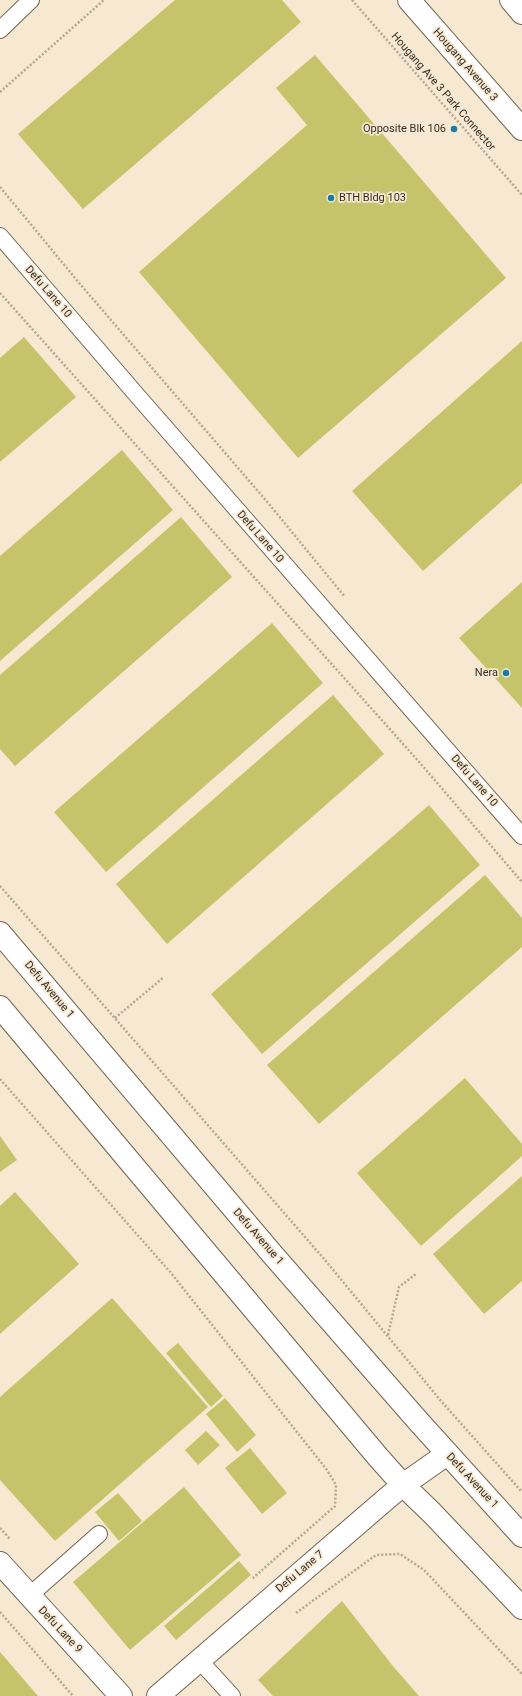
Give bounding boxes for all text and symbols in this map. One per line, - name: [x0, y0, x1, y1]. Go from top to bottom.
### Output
- street label: Hougang Avenue 3: [430, 26, 500, 104]
- street label: Hougang Ave 3 Park Connector: [388, 30, 498, 154]
- place label: Opposite Blk 106: [363, 122, 446, 136]
- marker: Opposite Blk 106: [449, 124, 459, 134]
- place label: BTH Bldg 103: [339, 191, 406, 205]
- marker: BTH Bldg 103: [326, 193, 336, 203]
- street label: Defu Lane 10: [22, 263, 74, 321]
- street label: Defu Lane 10: [234, 508, 286, 566]
- place label: Nera: [475, 666, 498, 680]
- marker: Nera: [501, 668, 511, 678]
- street label: Defu Lane 10: [448, 752, 500, 810]
- street label: Defu Avenue 1: [21, 959, 77, 1021]
- street label: Defu Avenue 1: [230, 1206, 286, 1268]
- street label: Defu Avenue 1: [443, 1451, 501, 1511]
- street label: Defu Lane 7: [273, 1548, 327, 1596]
- street label: Defu Lane 9: [35, 1604, 85, 1656]

